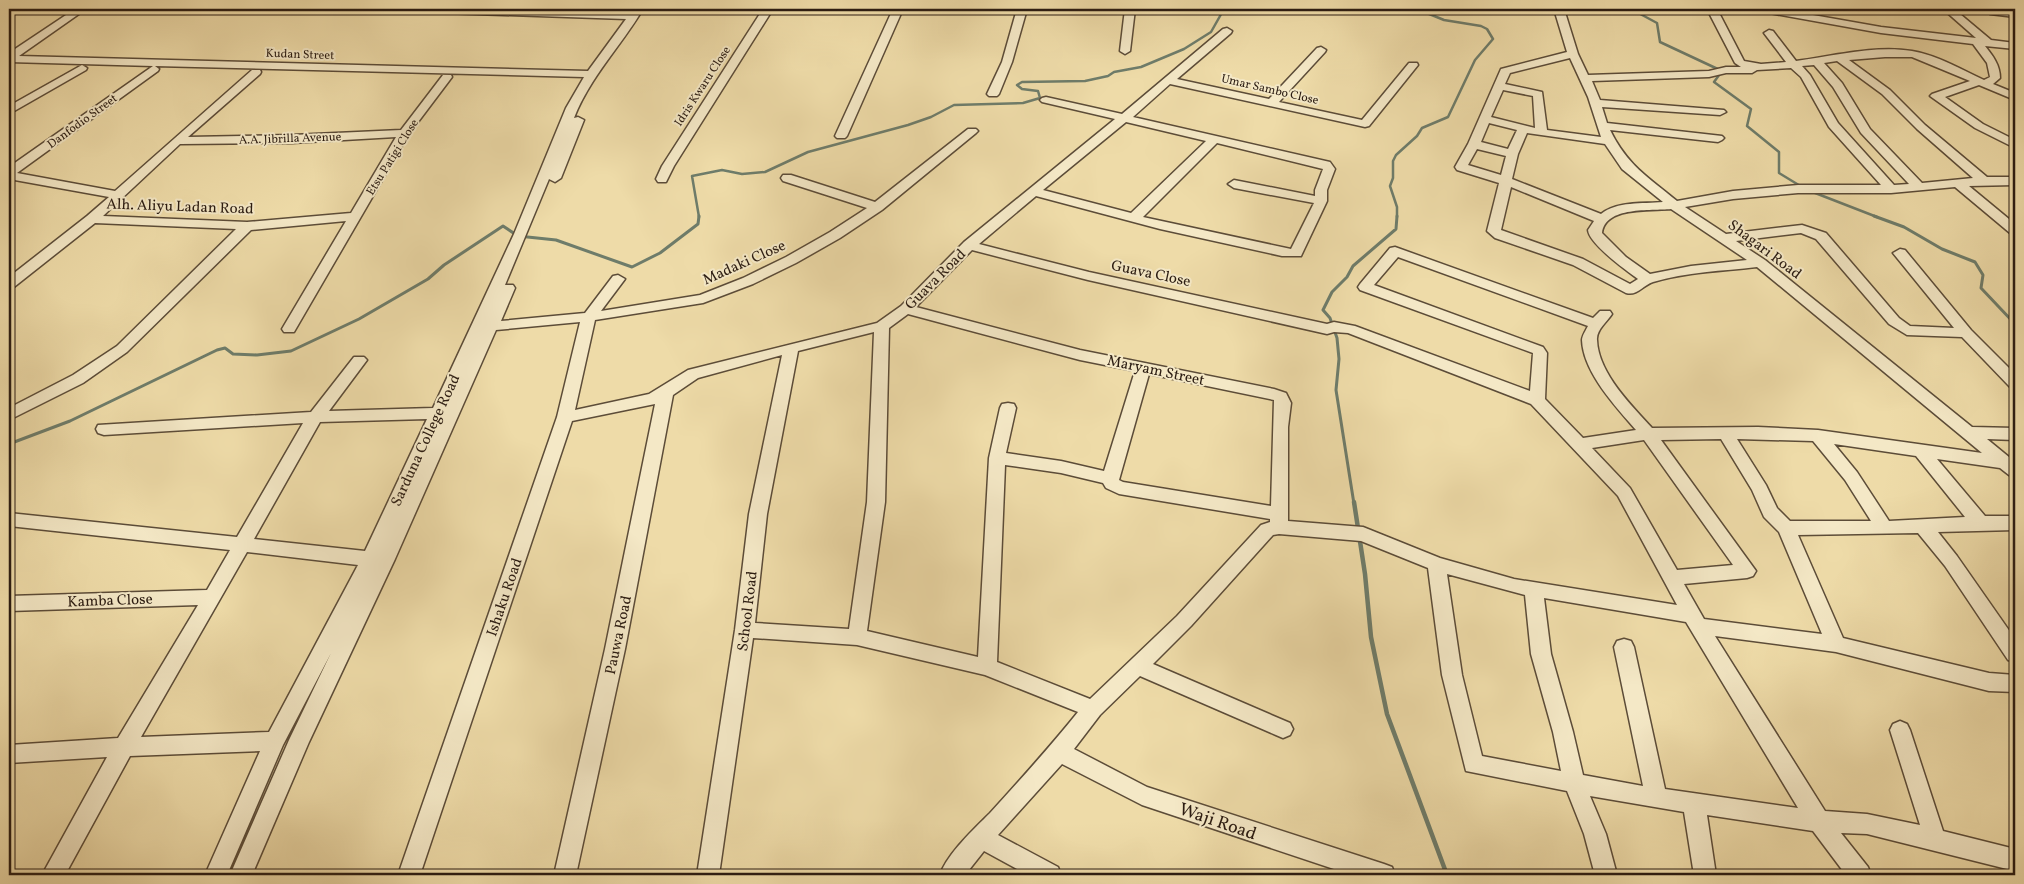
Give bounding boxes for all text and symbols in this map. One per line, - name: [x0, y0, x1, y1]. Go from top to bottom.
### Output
- street label: Idris Kwaru Close: [671, 43, 735, 130]
- street label: Kudan Street: [265, 46, 335, 64]
- street label: Umar Sambo Close: [1220, 71, 1320, 109]
- street label: Danfodio Street: [44, 91, 121, 153]
- street label: Etsu Patigi Close: [363, 116, 423, 199]
- street label: A.A. Jibrilla Avenue: [239, 129, 342, 149]
- street label: Alh. Aliyu Ladan Road: [106, 194, 254, 221]
- street label: Shagari Road: [1723, 215, 1805, 285]
- street label: Madaki Close: [700, 236, 789, 291]
- street label: Guava Road: [901, 245, 971, 315]
- street label: Guava Close: [1109, 256, 1192, 293]
- street label: Maryam Street: [1105, 351, 1206, 392]
- street label: Sarduna College Road: [386, 371, 466, 510]
- street label: Ishaku Road: [482, 555, 529, 640]
- street label: School Road: [733, 570, 764, 653]
- street label: Kamba Close: [67, 590, 153, 613]
- street label: Pauwa Road: [601, 594, 638, 677]
- street label: Waji Road: [1175, 797, 1260, 847]

